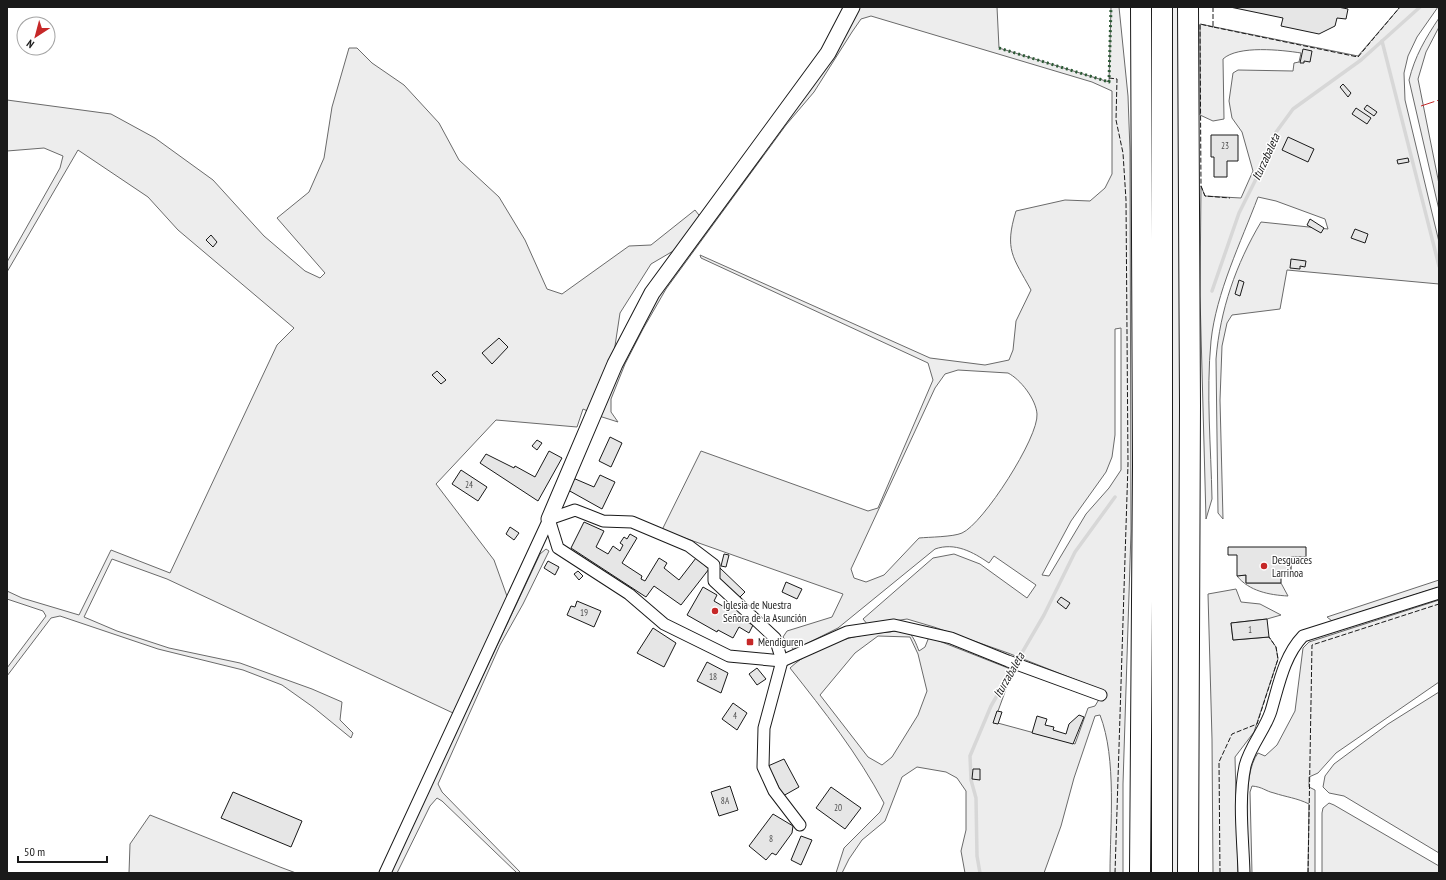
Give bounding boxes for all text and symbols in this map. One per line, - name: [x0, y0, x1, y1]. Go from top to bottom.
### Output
- north arrow: [16, 16, 56, 56]
- text: N: [24, 37, 37, 52]
- water label: Iturzabaleta: [1248, 130, 1283, 182]
- house number: 23: [1221, 140, 1229, 151]
- house number: 24: [465, 479, 473, 490]
- place label: Desguaces Larrinoa: [1272, 553, 1312, 580]
- marker: Desguaces Larrinoa: [1259, 561, 1269, 571]
- place label: Iglesia de Nuestra Señora de la Asunción: [723, 598, 807, 625]
- marker: Iglesia de Nuestra Señora de la Asunción: [710, 606, 720, 616]
- house number: 19: [580, 607, 588, 618]
- house number: 1: [1248, 624, 1252, 635]
- place label: Mendiguren: [758, 635, 804, 649]
- marker: Mendiguren: [745, 637, 755, 647]
- water label: Iturzabaleta: [990, 648, 1028, 700]
- house number: 18: [709, 671, 717, 682]
- house number: 4: [733, 710, 737, 721]
- house number: 8A: [721, 795, 730, 806]
- house number: 20: [834, 802, 842, 813]
- house number: 8: [769, 833, 773, 844]
- scale bar: [18, 838, 107, 864]
- text: 50 m: [24, 844, 45, 859]

